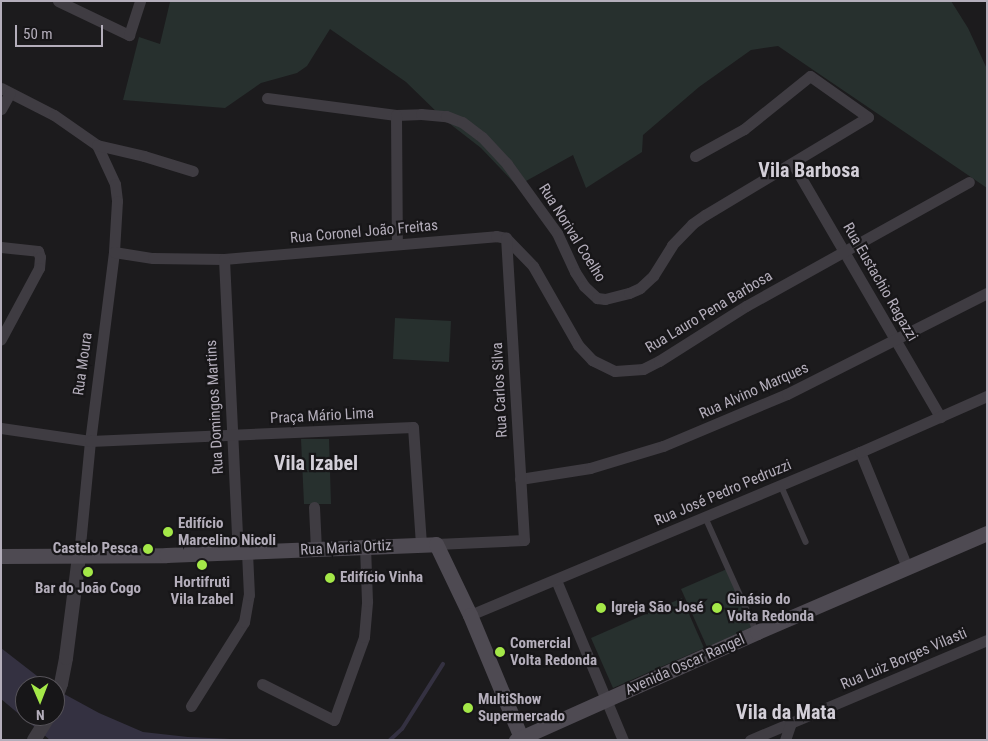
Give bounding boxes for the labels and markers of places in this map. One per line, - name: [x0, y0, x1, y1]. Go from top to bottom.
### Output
- place label: Edifício Marcelino Nicoli: [178, 514, 276, 549]
- marker: Edifício Marcelino Nicoli: [162, 526, 174, 538]
- place label: Castelo Pesca: [53, 540, 138, 558]
- marker: Castelo Pesca: [142, 543, 154, 555]
- marker: Hortifruti Vila Izabel: [196, 559, 208, 571]
- marker: Bar do João Cogo: [82, 566, 94, 578]
- place label: Edifício Vinha: [340, 569, 423, 587]
- marker: Edifício Vinha: [324, 572, 336, 584]
- place label: Hortifruti Vila Izabel: [170, 573, 234, 608]
- place label: Bar do João Cogo: [35, 580, 141, 598]
- place label: Ginásio do Volta Redonda: [727, 590, 814, 625]
- place label: Igreja São José: [611, 599, 704, 617]
- marker: Igreja São José: [595, 602, 607, 614]
- marker: Ginásio do Volta Redonda: [711, 602, 723, 614]
- place label: Comercial Volta Redonda: [510, 634, 597, 669]
- marker: Comercial Volta Redonda: [494, 646, 506, 658]
- place label: MultiShow Supermercado: [478, 690, 565, 725]
- marker: MultiShow Supermercado: [462, 702, 474, 714]

